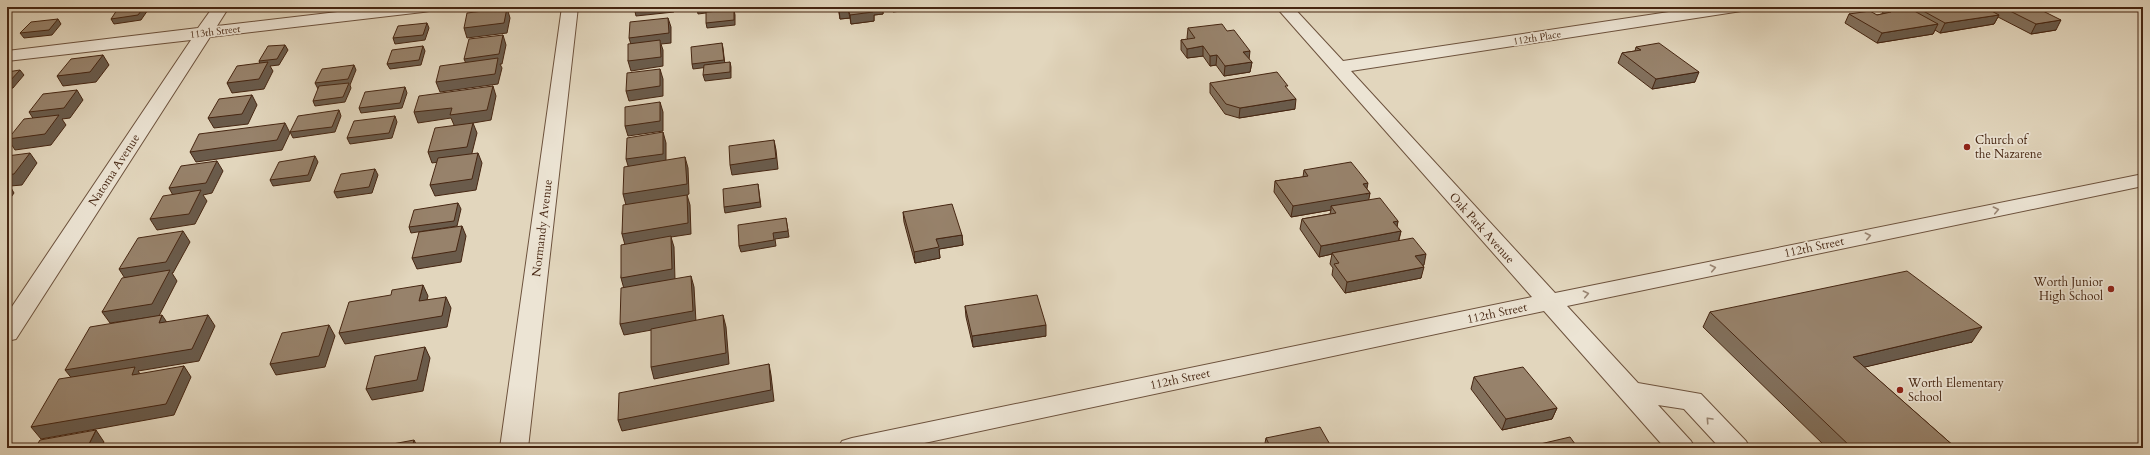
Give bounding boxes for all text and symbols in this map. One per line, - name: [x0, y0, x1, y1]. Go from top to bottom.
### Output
- street label: 113th Street: [189, 22, 242, 42]
- street label: 112th Place: [1512, 27, 1563, 49]
- street label: Natoma Avenue: [85, 131, 143, 209]
- place label: Church of the Nazarene: [1975, 132, 2042, 162]
- marker: Church of the Nazarene: [1962, 142, 1972, 152]
- street label: Normandy Avenue: [528, 178, 556, 278]
- street label: Oak Park Avenue: [1446, 189, 1518, 267]
- one-way arrow: [1992, 207, 1999, 215]
- street label: 112th Street: [1783, 233, 1846, 261]
- one-way arrow: [1865, 233, 1871, 241]
- one-way arrow: [1710, 264, 1717, 273]
- place label: Worth Junior High School: [2033, 274, 2104, 304]
- marker: Worth Junior High School: [2106, 284, 2116, 294]
- one-way arrow: [1583, 291, 1589, 299]
- street label: 112th Street: [1466, 299, 1529, 327]
- street label: 112th Street: [1149, 365, 1212, 393]
- place label: Worth Elementary School: [1907, 375, 2004, 405]
- marker: Worth Elementary School: [1895, 385, 1905, 395]
- one-way arrow: [1706, 417, 1714, 425]

